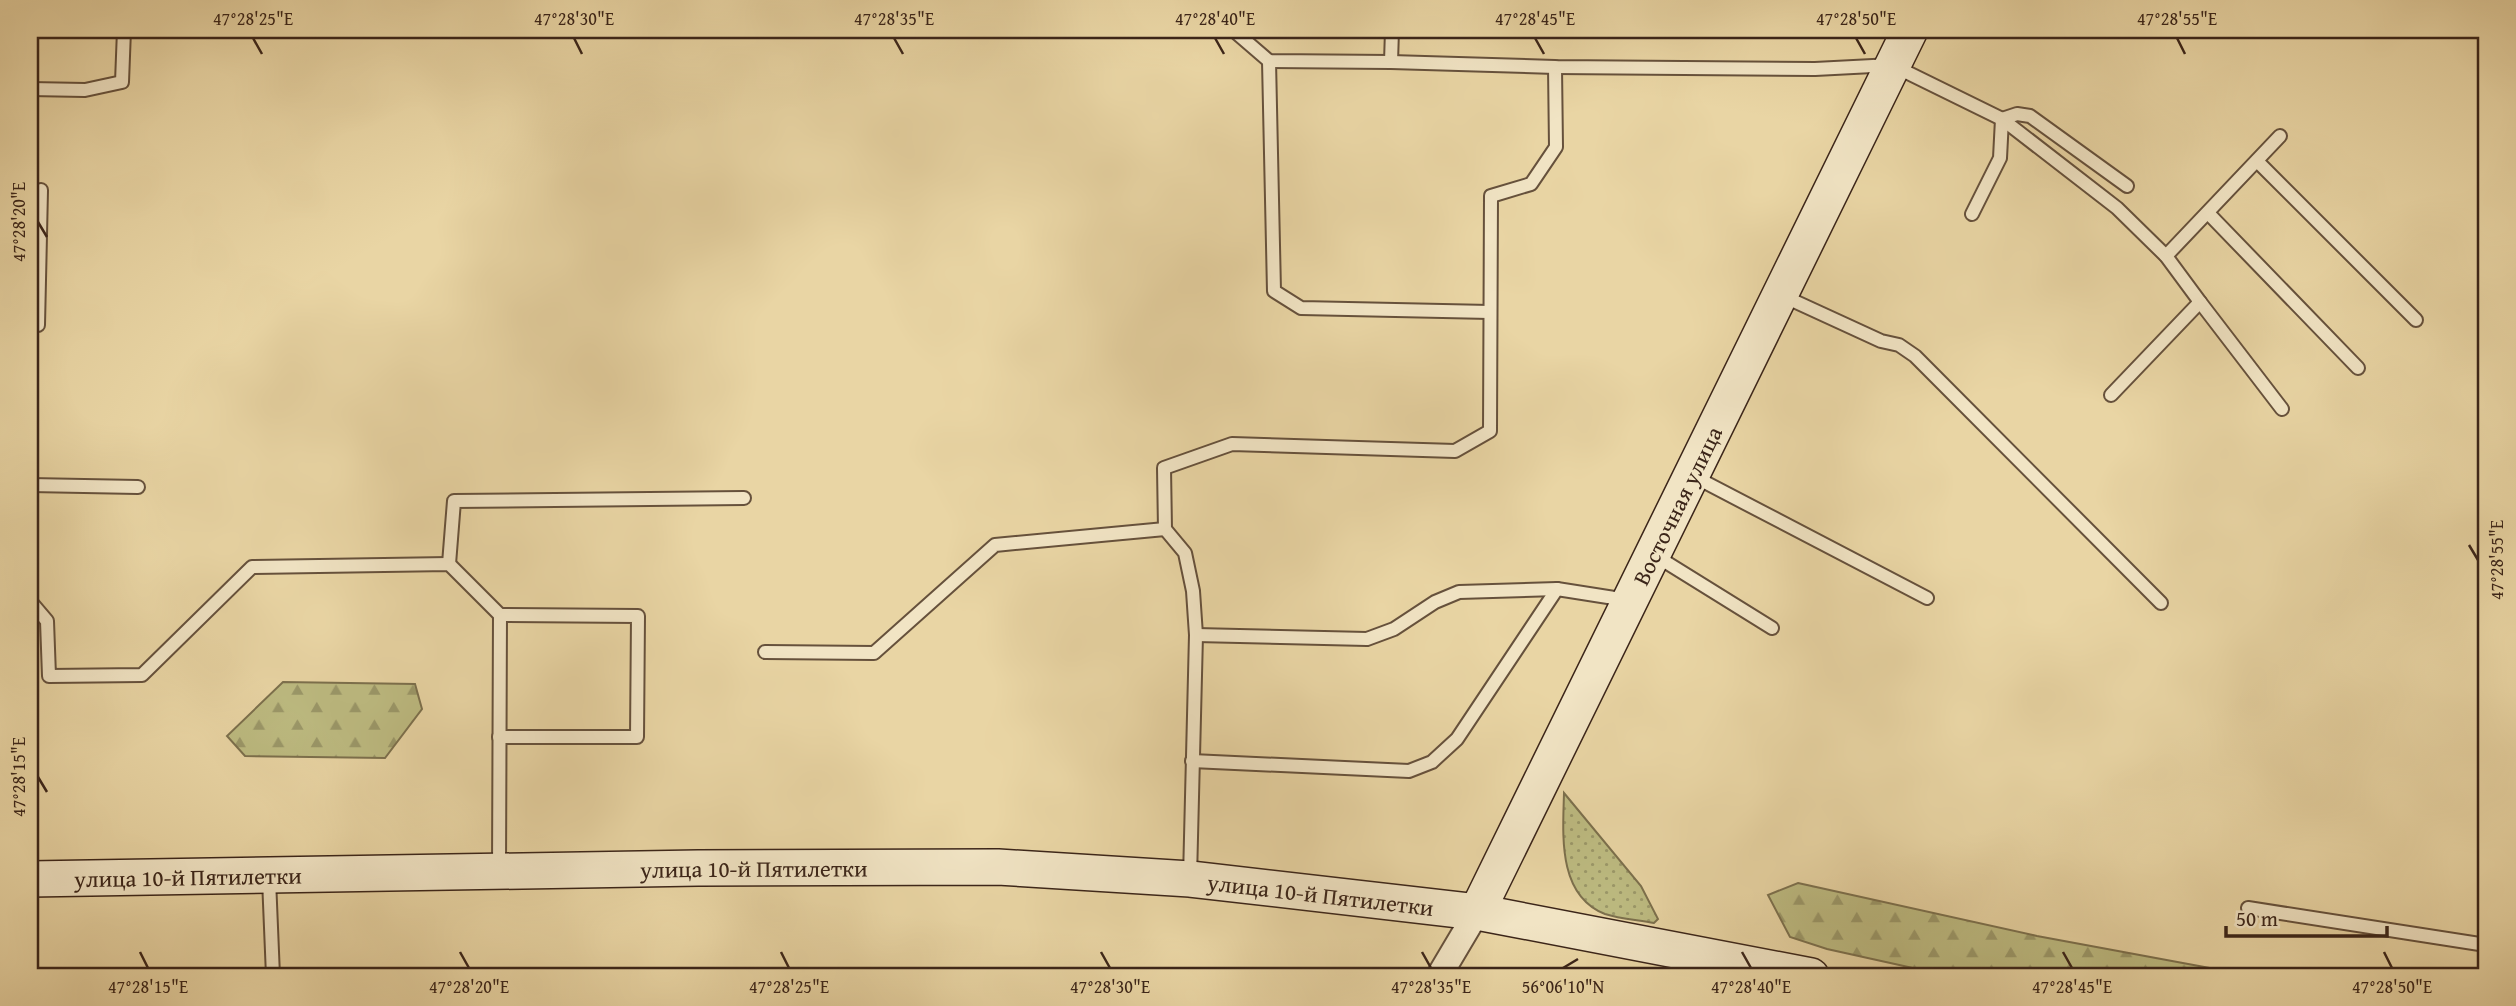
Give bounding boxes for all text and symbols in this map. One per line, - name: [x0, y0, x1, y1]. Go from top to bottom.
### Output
- text: 47°28'25"E: [213, 5, 293, 32]
- text: 47°28'30"E: [534, 5, 614, 32]
- text: 47°28'35"E: [854, 5, 934, 32]
- text: 47°28'40"E: [1175, 5, 1255, 32]
- text: 47°28'45"E: [1495, 5, 1575, 32]
- text: 47°28'50"E: [1816, 5, 1896, 32]
- text: 47°28'55"E: [2137, 5, 2217, 32]
- text: 47°28'20"E: [5, 182, 32, 262]
- street label: Восточная улица: [1624, 420, 1730, 590]
- text: 47°28'55"E: [2483, 520, 2510, 600]
- text: 47°28'15"E: [5, 737, 32, 817]
- street label: улица 10-й Пятилетки: [639, 851, 868, 885]
- street label: улица 10-й Пятилетки: [73, 858, 302, 895]
- street label: улица 10-й Пятилетки: [1205, 865, 1436, 923]
- scale bar: [2226, 894, 2386, 938]
- text: 50 m: [2236, 903, 2278, 934]
- text: 47°28'15"E: [108, 973, 188, 1000]
- text: 47°28'20"E: [429, 973, 509, 1000]
- text: 47°28'25"E: [749, 973, 829, 1000]
- text: 47°28'30"E: [1070, 973, 1150, 1000]
- text: 47°28'35"E: [1391, 973, 1471, 1000]
- text: 56°06'10"N: [1522, 973, 1605, 1000]
- text: 47°28'40"E: [1711, 973, 1791, 1000]
- text: 47°28'45"E: [2032, 973, 2112, 1000]
- text: 47°28'50"E: [2352, 973, 2432, 1000]

